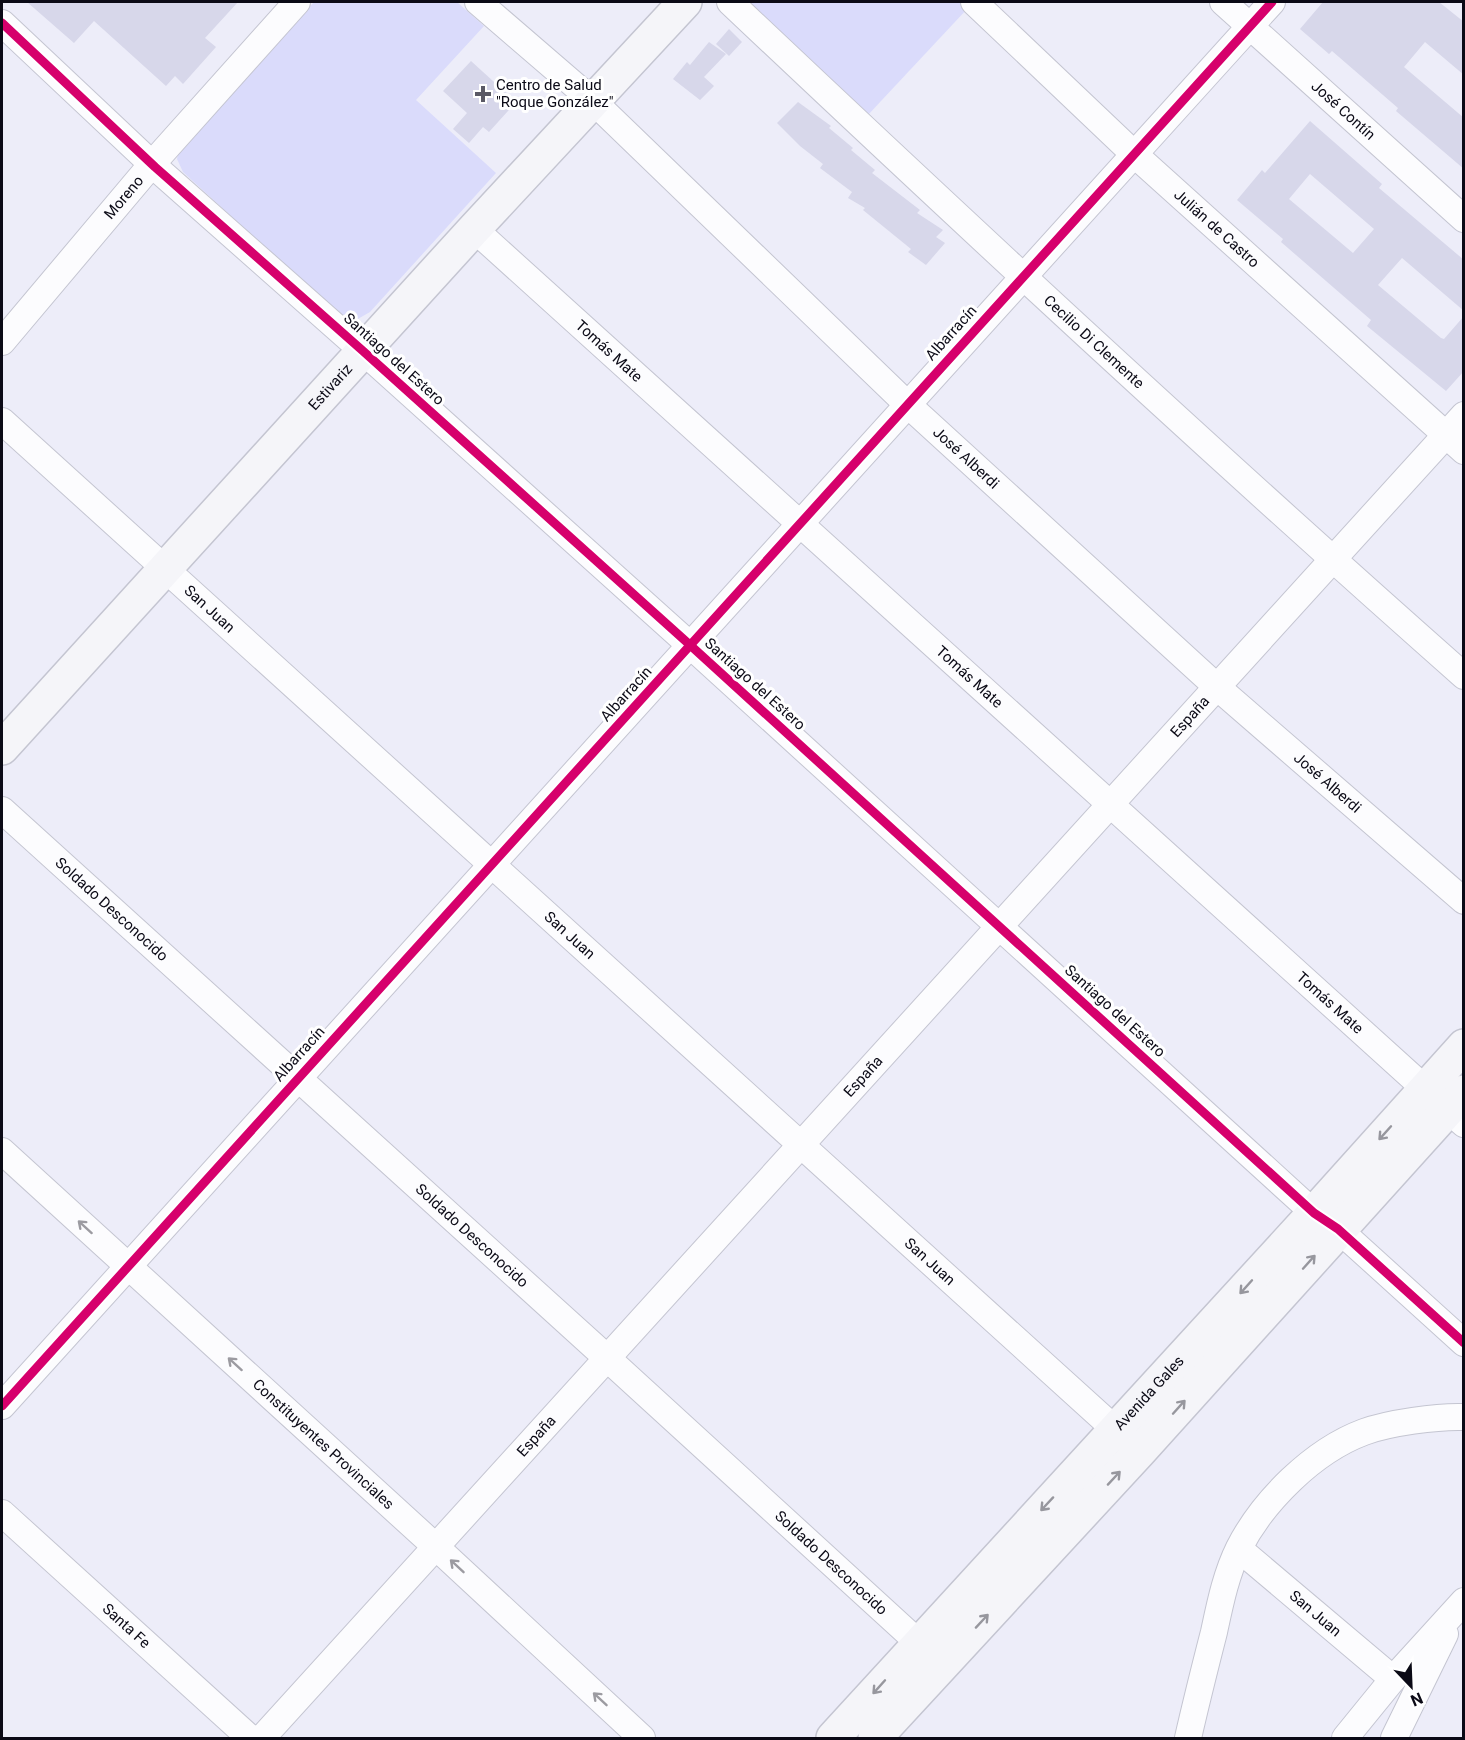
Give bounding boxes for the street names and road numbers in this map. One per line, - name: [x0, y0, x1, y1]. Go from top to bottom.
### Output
- street label: José Contín: [1308, 77, 1379, 144]
- street label: Moreno: [100, 172, 147, 223]
- street label: Julián de Castro: [1170, 186, 1263, 271]
- street label: Cecilio Di Clemente: [1040, 291, 1148, 392]
- street label: Albarracín: [922, 302, 980, 364]
- street label: Santiago del Estero: [340, 309, 448, 409]
- street label: Tomás Mate: [572, 316, 646, 386]
- street label: Estivariz: [305, 360, 356, 414]
- street label: José Alberdi: [929, 423, 1003, 493]
- street label: San Juan: [180, 581, 239, 637]
- street label: Santiago del Estero: [701, 634, 809, 734]
- street label: Tomás Mate: [932, 642, 1007, 712]
- street label: Albarracín: [597, 663, 655, 725]
- street label: España: [1167, 692, 1213, 741]
- street label: José Alberdi: [1290, 749, 1365, 817]
- street label: Soldado Desconocido: [52, 854, 172, 965]
- street label: San Juan: [541, 908, 599, 963]
- street label: Santiago del Estero: [1061, 961, 1169, 1061]
- street label: Tomás Mate: [1293, 968, 1367, 1038]
- street label: Albarracín: [270, 1023, 328, 1085]
- street label: España: [840, 1052, 886, 1101]
- street label: Soldado Desconocido: [412, 1180, 532, 1291]
- street label: San Juan: [901, 1234, 959, 1289]
- street label: Avenida Gales: [1111, 1352, 1188, 1434]
- street label: Constituyentes Provinciales: [249, 1375, 398, 1513]
- street label: España: [513, 1412, 560, 1460]
- street label: Soldado Desconocido: [771, 1507, 891, 1619]
- street label: San Juan: [1286, 1587, 1345, 1640]
- street label: Santa Fe: [99, 1600, 154, 1652]

